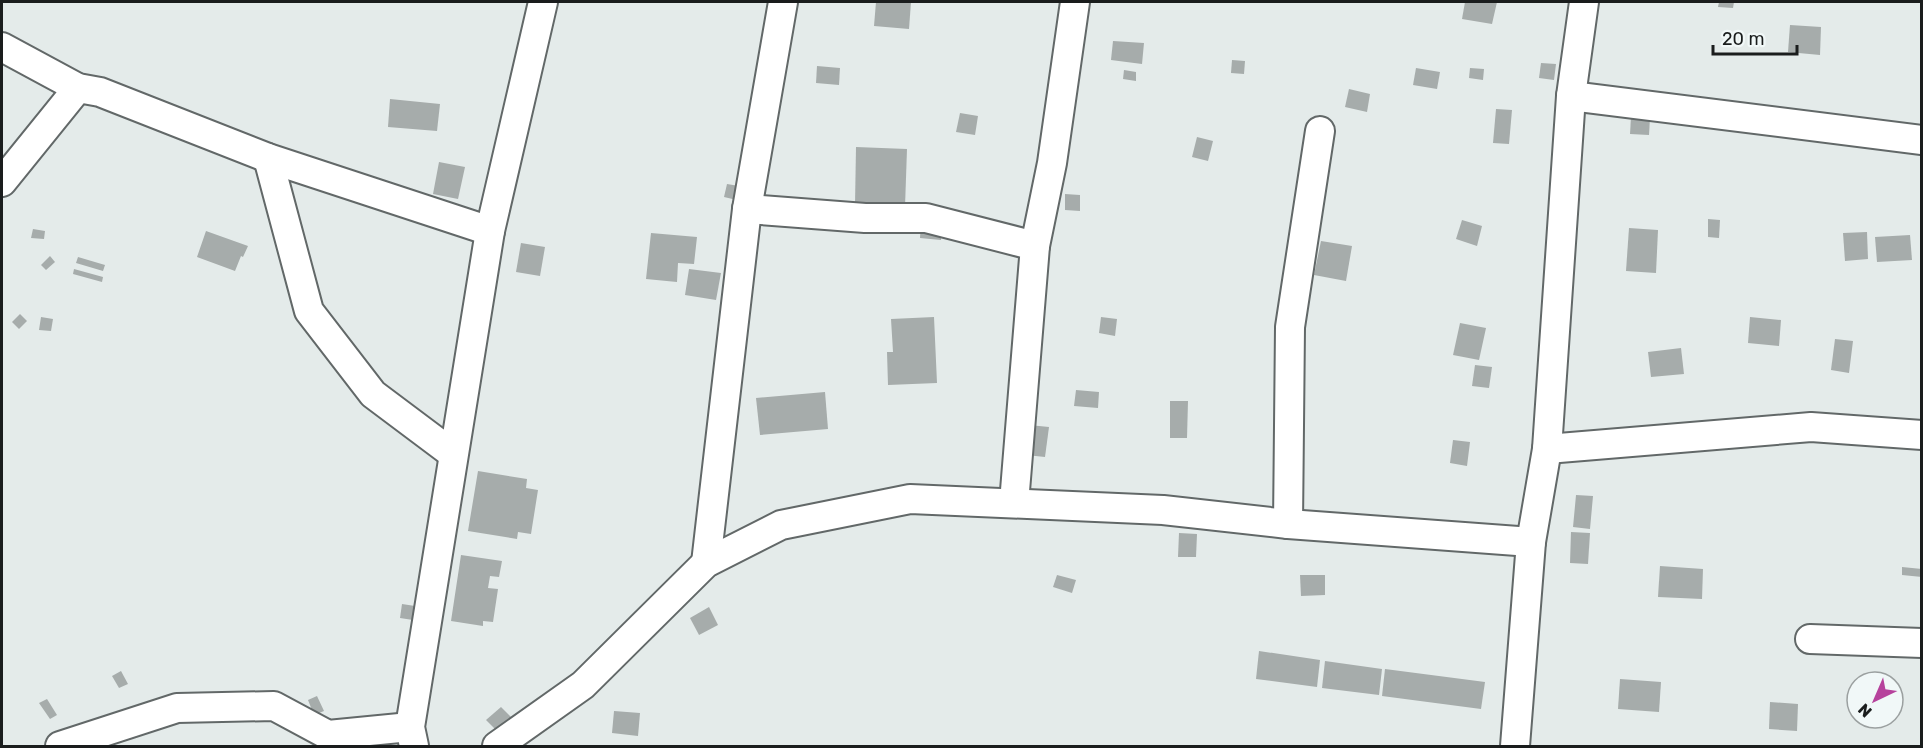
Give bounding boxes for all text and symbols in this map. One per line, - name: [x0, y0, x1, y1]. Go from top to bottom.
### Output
- scale bar: [1713, 18, 1797, 56]
- text: 20 m: [1722, 28, 1764, 50]
- north arrow: [1845, 670, 1905, 730]
- text: N: [1854, 700, 1876, 721]

